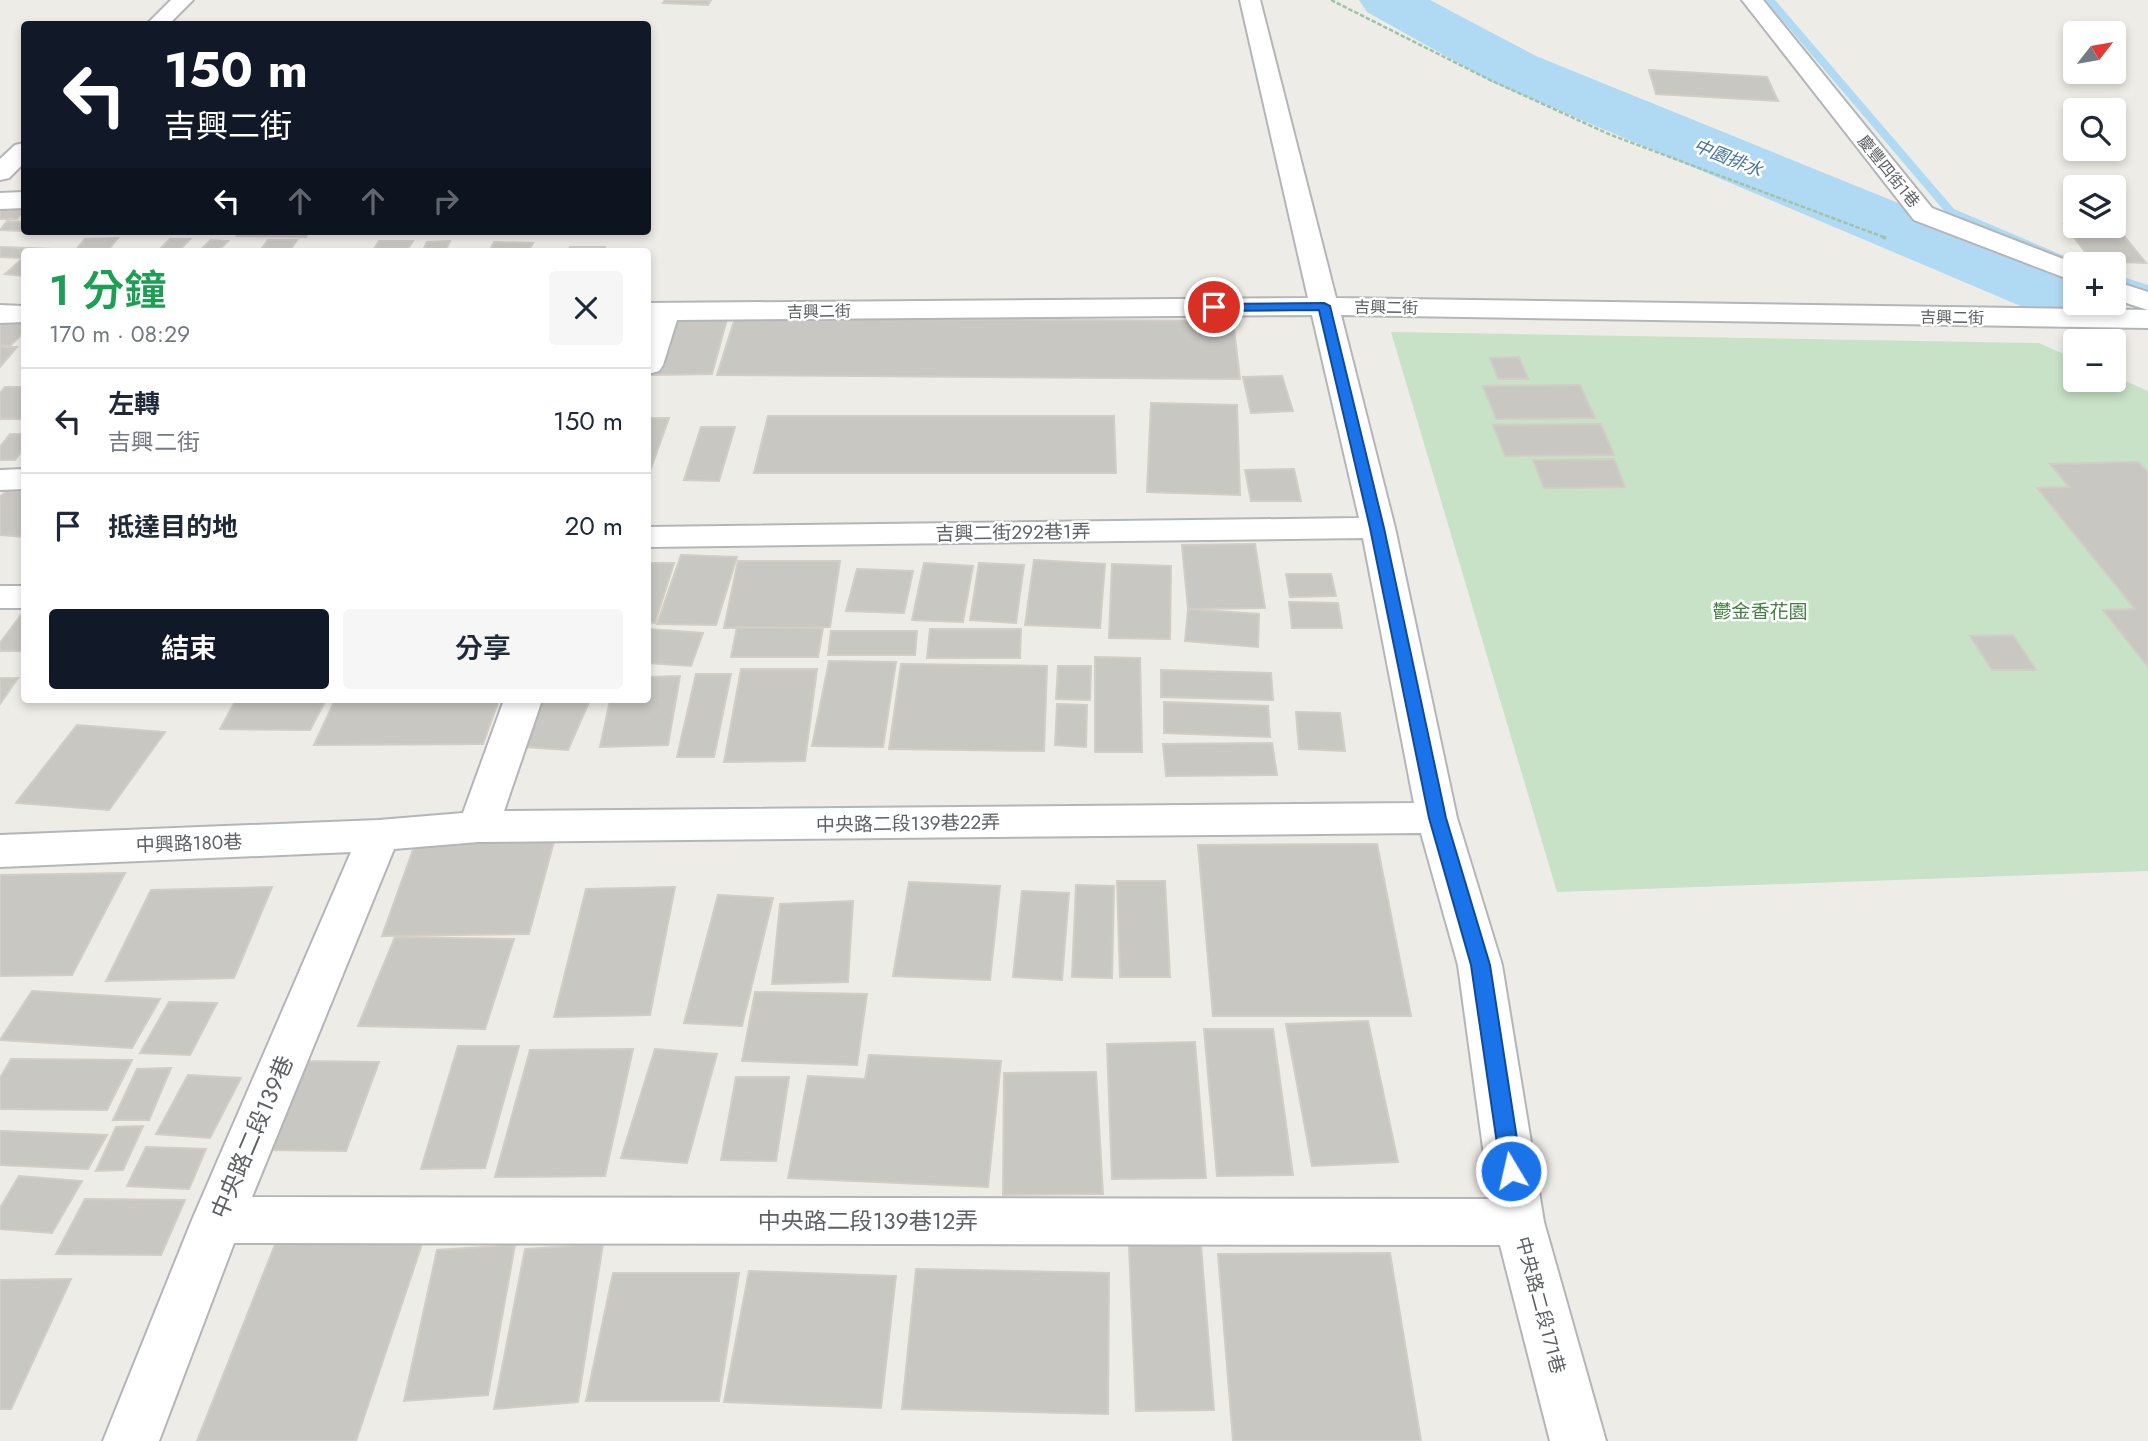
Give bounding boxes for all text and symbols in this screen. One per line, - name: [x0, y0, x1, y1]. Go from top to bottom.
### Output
- north arrow: [2063, 21, 2126, 84]
- map controls: [2063, 21, 2126, 392]
- text: 150 m: [164, 35, 308, 105]
- icon: left: [49, 49, 140, 140]
- button: search: [2063, 98, 2126, 161]
- text: 吉興二街: [164, 103, 292, 149]
- street label: 慶豐四街1巷: [1852, 130, 1925, 212]
- water label: 中園排水: [1690, 132, 1767, 184]
- button: layers: [2063, 175, 2126, 238]
- icon: left: [208, 182, 246, 220]
- icon: ahead: [281, 182, 319, 220]
- icon: ahead: [354, 182, 392, 220]
- icon: right: [427, 182, 465, 220]
- button: +: [2063, 252, 2126, 315]
- text: 1 分鐘: [49, 260, 166, 321]
- button: close: [549, 271, 623, 345]
- pin: [1184, 277, 1244, 337]
- icon: arrive: [1195, 288, 1233, 326]
- street label: 吉興二街: [1354, 295, 1418, 320]
- street label: 吉興二街: [787, 299, 851, 324]
- street label: 吉興二街: [1920, 305, 1984, 330]
- text: 170 m · 08:29: [49, 317, 190, 351]
- button: −: [2063, 329, 2126, 392]
- text: 左轉: [108, 385, 160, 423]
- icon: left: [49, 402, 87, 440]
- text: 150 m: [553, 402, 623, 440]
- text: 吉興二街: [108, 425, 200, 459]
- icon: arrive: [49, 507, 87, 545]
- text: 20 m: [565, 507, 623, 545]
- text: 抵達目的地: [108, 508, 238, 546]
- street label: 吉興二街292巷1弄: [935, 518, 1091, 547]
- park label: 鬱金香花園: [1712, 598, 1808, 625]
- button: 結束: [49, 609, 329, 689]
- button: 分享: [343, 609, 623, 689]
- street label: 中央路二段139巷22弄: [816, 808, 1000, 839]
- street label: 中興路180巷: [135, 828, 243, 859]
- street label: 中央路二段139巷: [202, 1050, 302, 1224]
- position arrow: [1474, 1134, 1548, 1208]
- street label: 中央路二段139巷12弄: [758, 1204, 978, 1238]
- street label: 中央路二段171巷: [1509, 1233, 1572, 1377]

